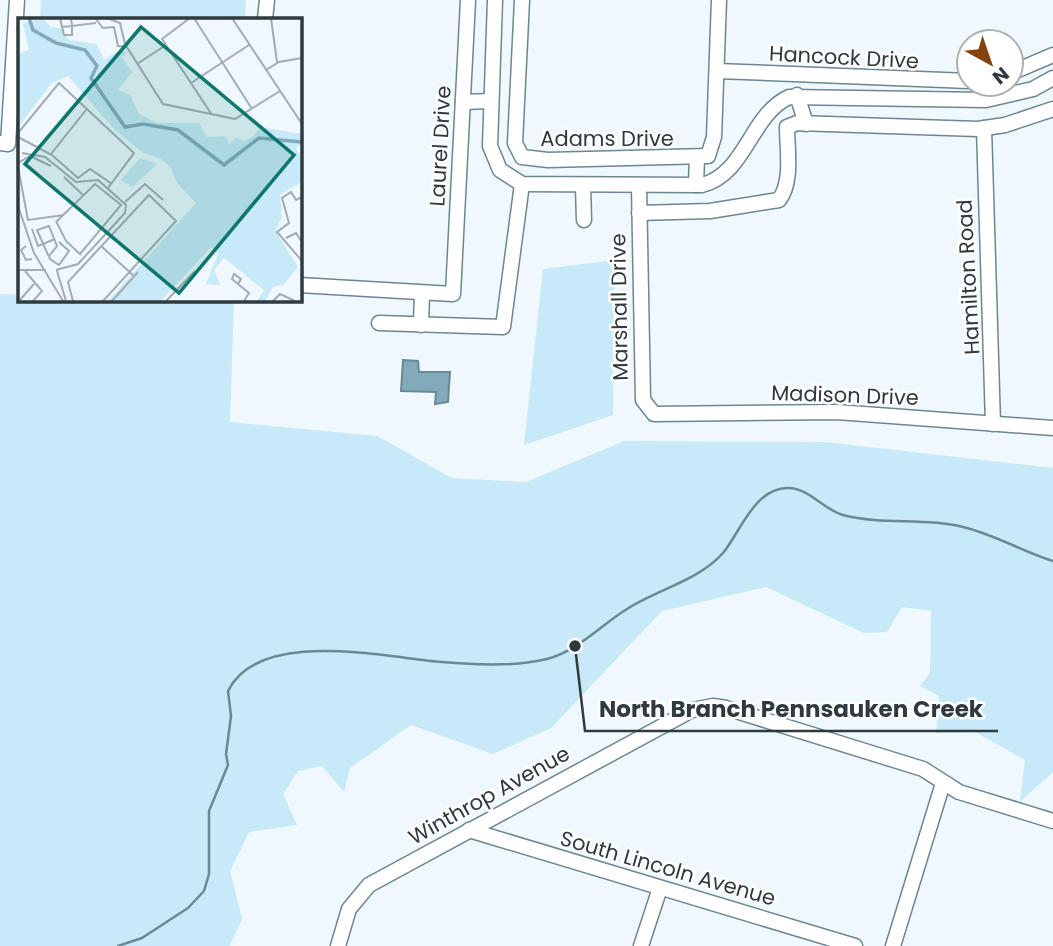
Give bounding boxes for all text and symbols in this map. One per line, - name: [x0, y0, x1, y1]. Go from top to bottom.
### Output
- inset map: [18, 18, 301, 301]
- north arrow: [955, 28, 1025, 98]
- street label: Hancock Drive: [768, 39, 920, 75]
- text: N: [986, 61, 1015, 91]
- street label: Laurel Drive: [422, 85, 458, 207]
- street label: Adams Drive: [540, 124, 674, 153]
- street label: Hamilton Road: [949, 199, 987, 355]
- street label: Marshall Drive: [603, 233, 635, 381]
- street label: Madison Drive: [771, 378, 919, 412]
- callout: North Branch Pennsauken Creek: [585, 687, 998, 731]
- text: North Branch Pennsauken Creek: [599, 693, 984, 725]
- street label: Winthrop Avenue: [403, 739, 575, 851]
- street label: South Lincoln Avenue: [557, 823, 779, 913]

